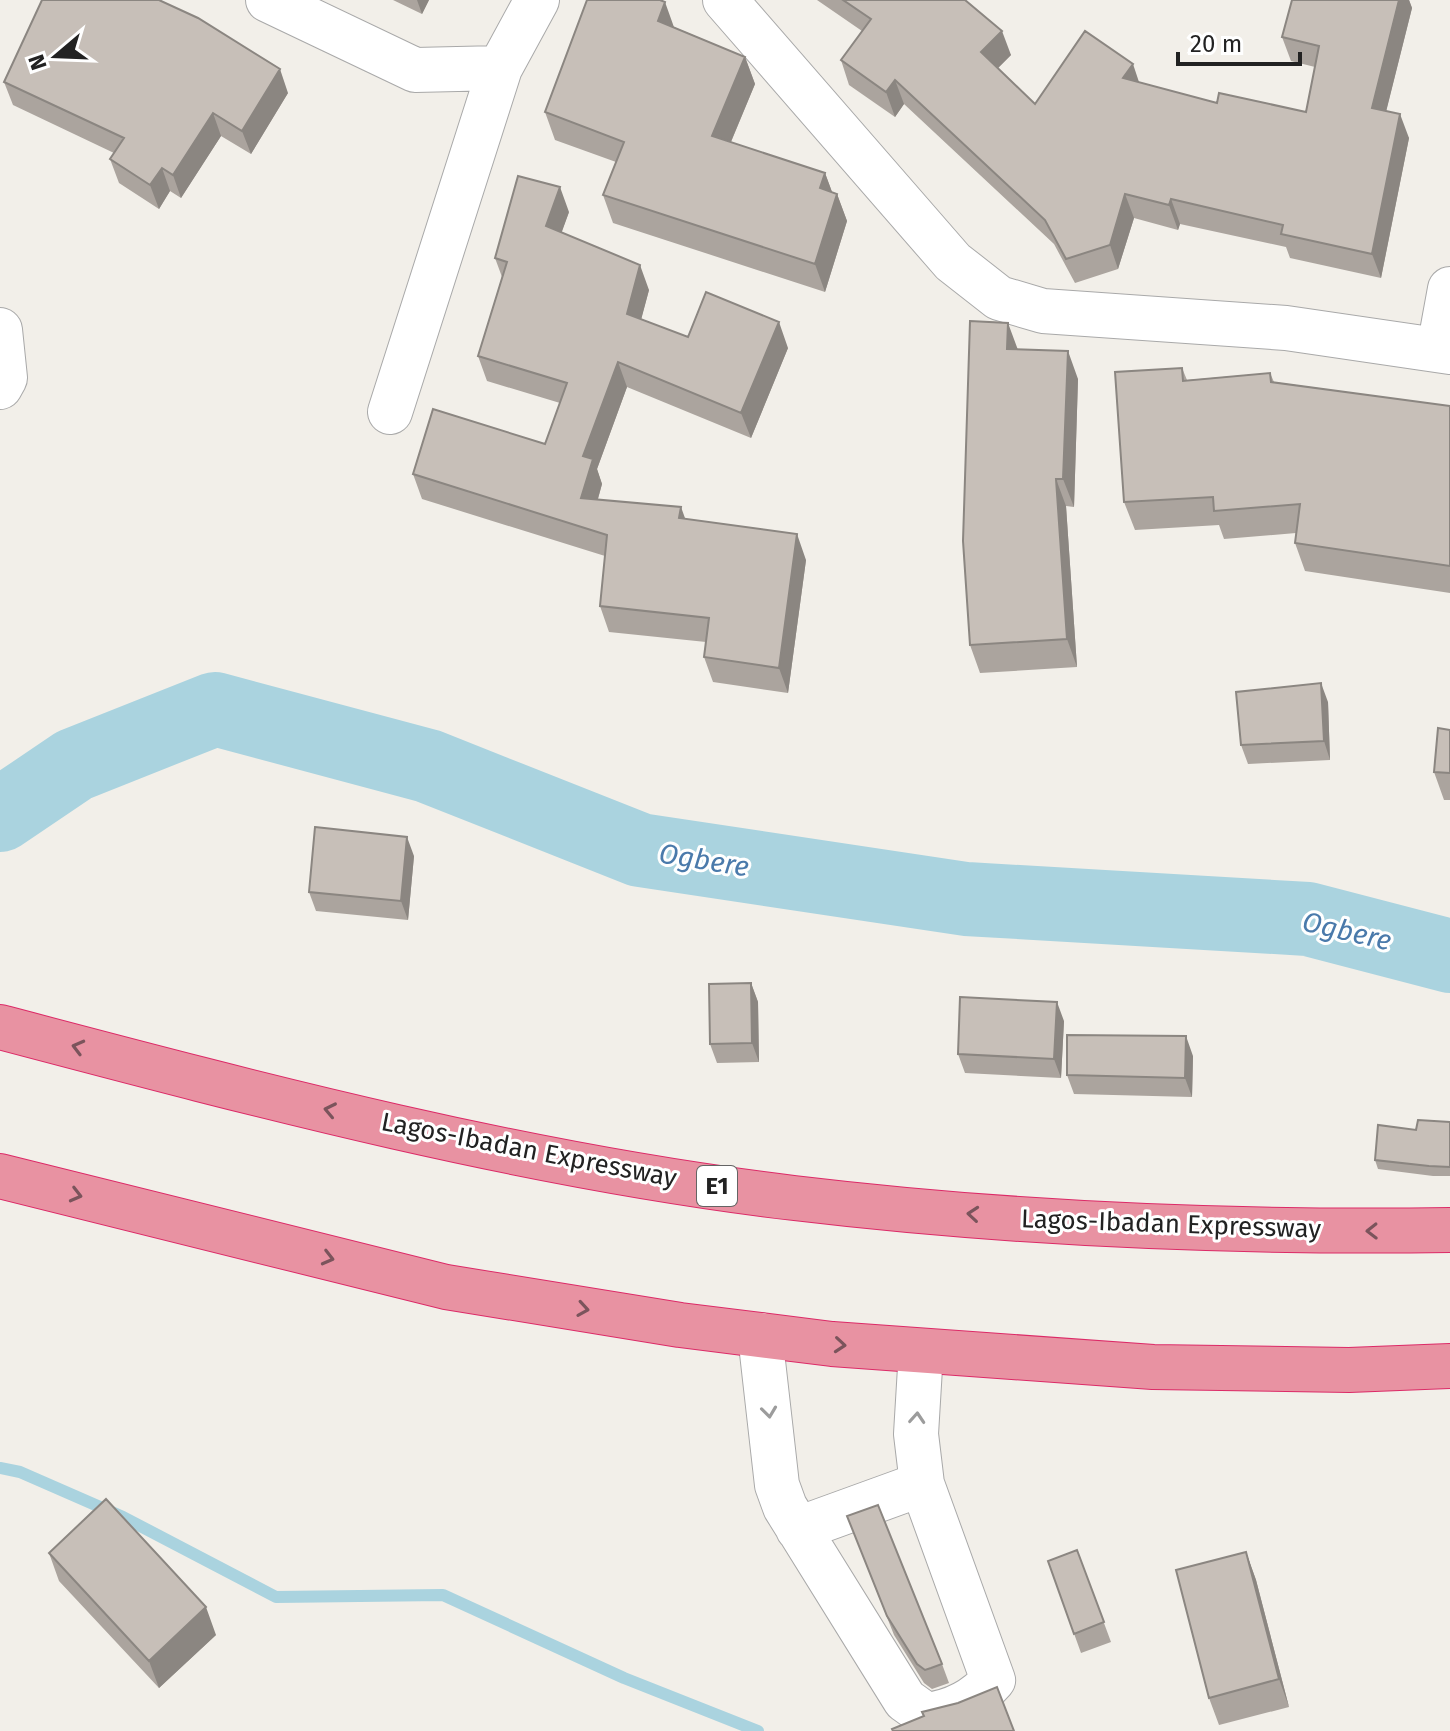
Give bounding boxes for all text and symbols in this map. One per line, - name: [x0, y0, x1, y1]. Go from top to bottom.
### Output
- north arrow: [16, 16, 96, 96]
- scale bar: [1178, 16, 1300, 66]
- text: 20 m: [1190, 30, 1242, 58]
- text: N: [22, 51, 53, 74]
- water label: Ogbere: [657, 837, 751, 883]
- water label: Ogbere: [1299, 905, 1395, 957]
- one-way arrow: [71, 1040, 85, 1057]
- one-way arrow: [323, 1102, 337, 1119]
- street label: Lagos-Ibadan Expressway: [379, 1106, 679, 1194]
- road number: E1: [697, 1166, 737, 1206]
- one-way arrow: [68, 1185, 82, 1202]
- street label: Lagos-Ibadan Expressway: [1020, 1203, 1322, 1245]
- one-way arrow: [966, 1206, 979, 1223]
- one-way arrow: [1365, 1222, 1378, 1240]
- one-way arrow: [320, 1249, 334, 1266]
- one-way arrow: [576, 1300, 589, 1317]
- one-way arrow: [834, 1336, 847, 1353]
- one-way arrow: [760, 1406, 777, 1419]
- one-way arrow: [908, 1411, 925, 1424]

